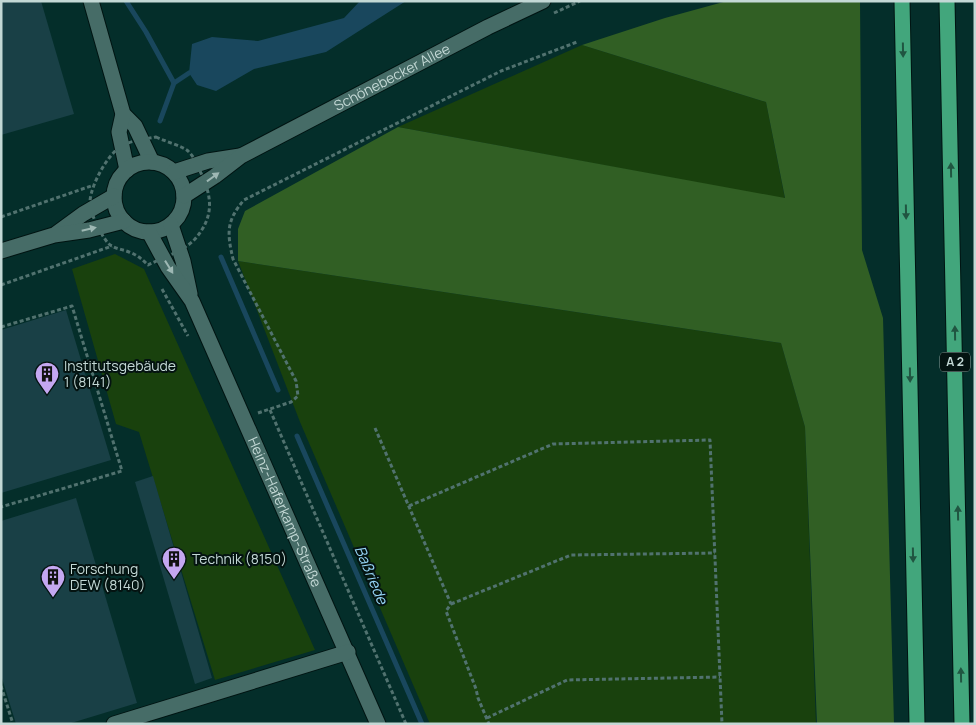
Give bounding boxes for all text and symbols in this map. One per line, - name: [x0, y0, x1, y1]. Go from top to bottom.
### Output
- street label: Schönebecker Allee: [330, 39, 453, 115]
- one-way arrow: [899, 42, 907, 58]
- one-way arrow: [947, 162, 955, 178]
- one-way arrow: [206, 172, 220, 182]
- one-way arrow: [902, 205, 910, 221]
- one-way arrow: [82, 225, 97, 233]
- one-way arrow: [164, 261, 173, 274]
- one-way arrow: [951, 324, 959, 340]
- road number: A 2: [940, 352, 970, 372]
- place label: Institutsgebäude 1 (8141): [64, 356, 176, 391]
- building icon: Institutsgebäude 1 (8141): [34, 361, 60, 395]
- one-way arrow: [906, 367, 914, 383]
- street label: Heinz-Haferkamp-Straße: [244, 434, 327, 590]
- one-way arrow: [954, 504, 962, 520]
- water label: Baßriede: [350, 542, 394, 608]
- building icon: Technik (8150): [161, 546, 187, 580]
- one-way arrow: [909, 547, 917, 563]
- place label: Technik (8150): [192, 549, 287, 568]
- place label: Forschung DEW (8140): [70, 559, 146, 594]
- building icon: Forschung DEW (8140): [40, 564, 66, 598]
- one-way arrow: [957, 667, 965, 683]

